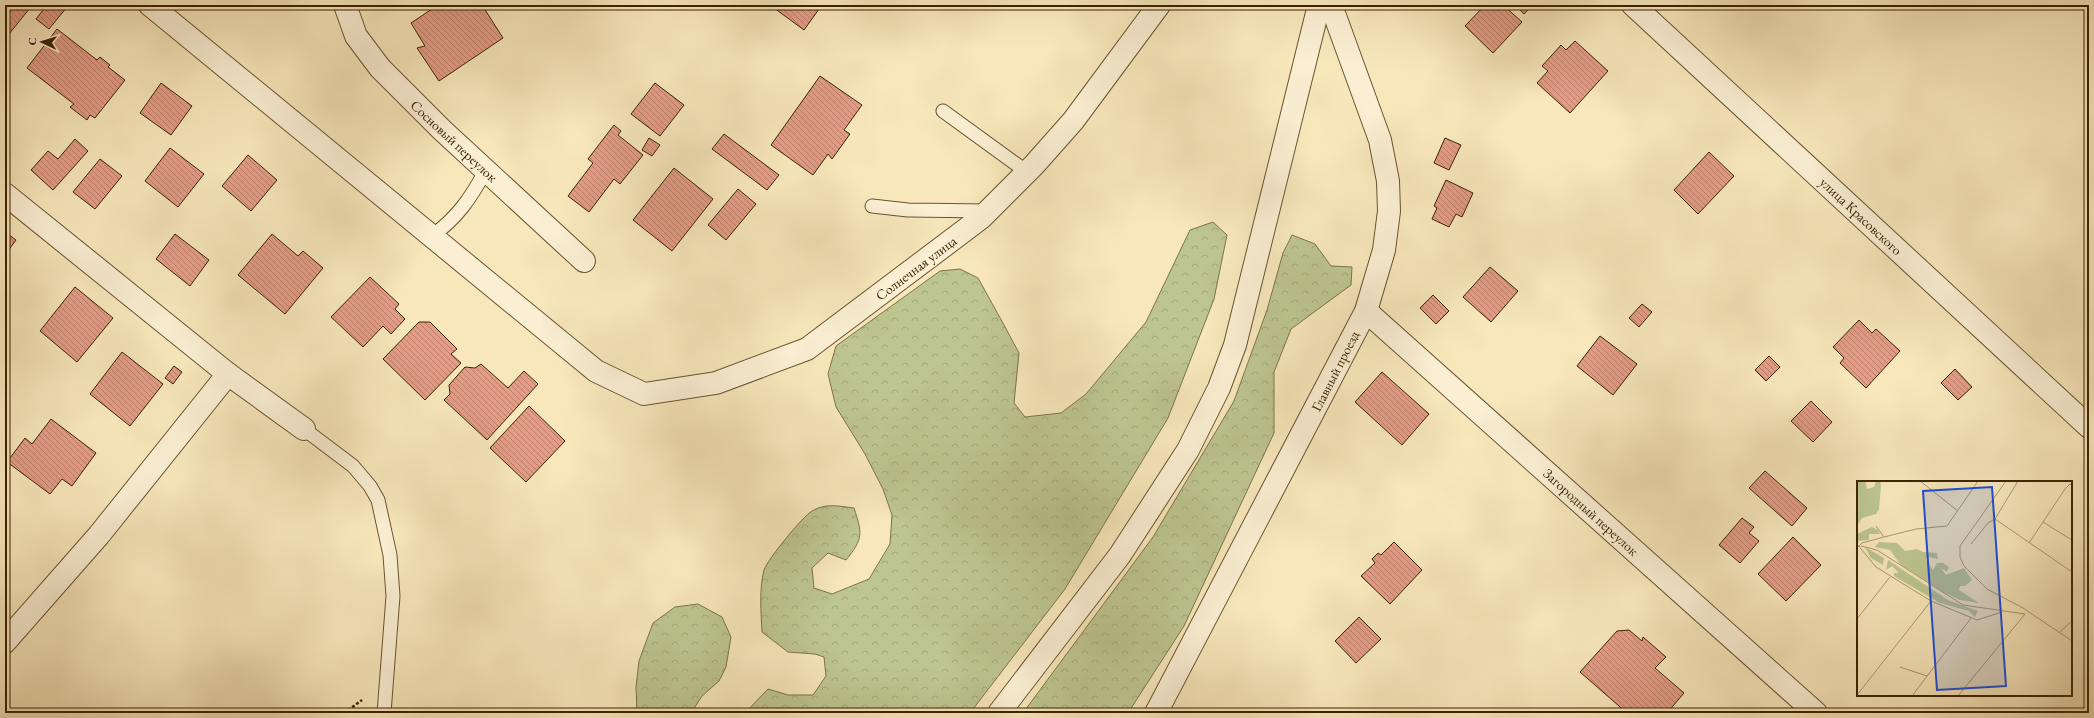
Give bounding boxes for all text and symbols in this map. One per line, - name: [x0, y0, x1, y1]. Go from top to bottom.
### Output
- north arrow: [22, 22, 62, 62]
- text: С: [25, 37, 39, 46]
- street label: Сосновый переулок: [407, 96, 502, 186]
- street label: улица Красовского: [1816, 173, 1906, 259]
- street label: Солнечная улица: [872, 231, 960, 304]
- street label: Главный проезд: [1307, 327, 1363, 414]
- street label: Загородный переулок: [1540, 464, 1643, 560]
- inset map: [1857, 481, 2072, 696]

